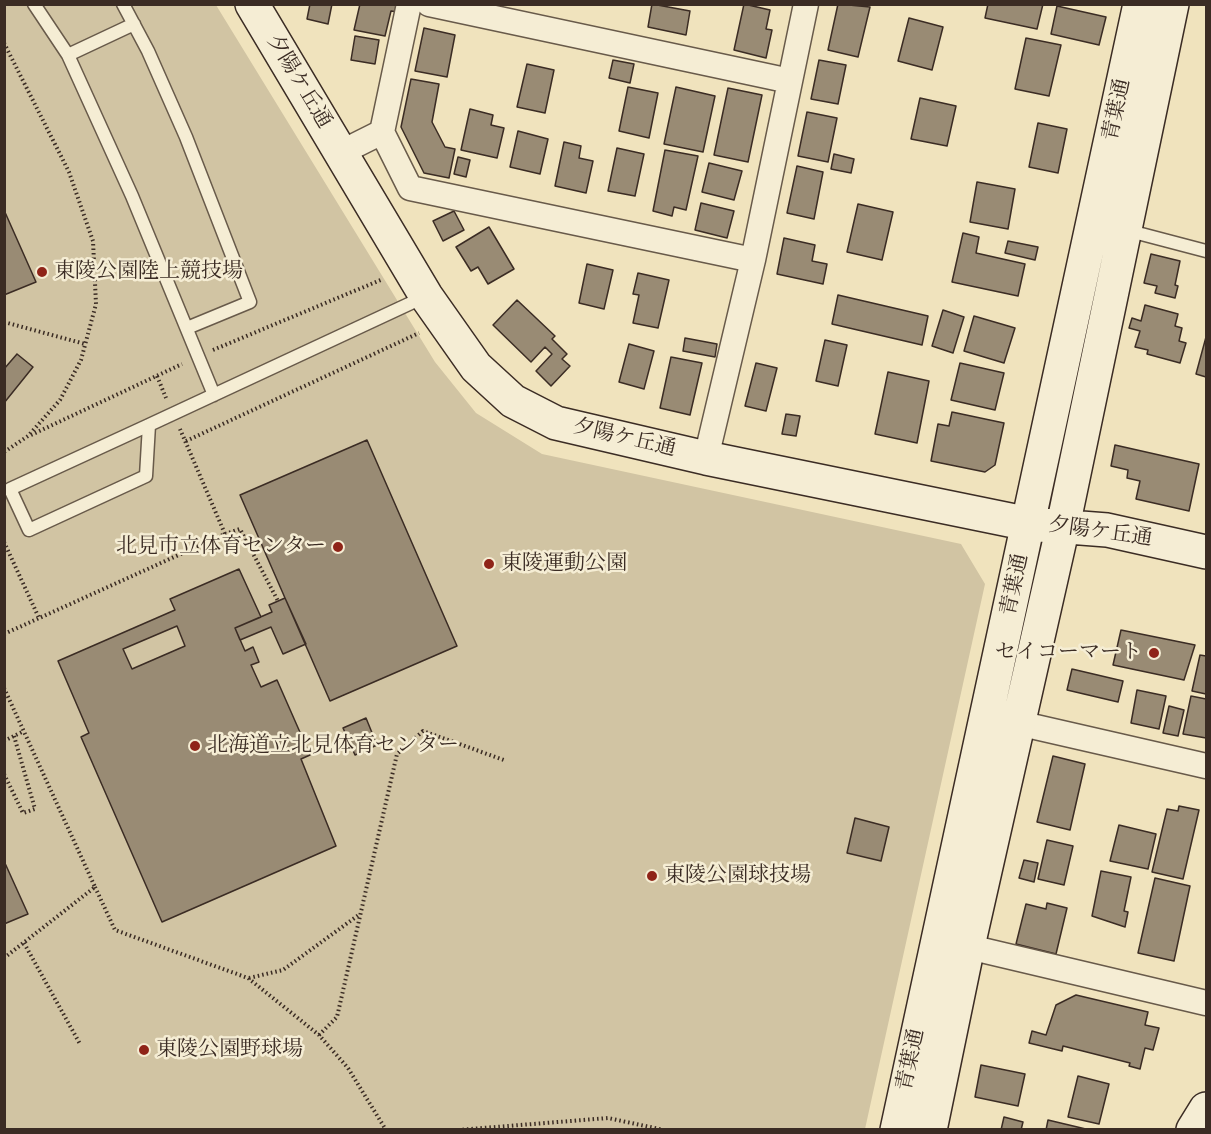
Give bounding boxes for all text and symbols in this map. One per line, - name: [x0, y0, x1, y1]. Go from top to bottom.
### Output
- street label: 夕陽ケ丘通: [260, 31, 336, 133]
- street label: 青葉通: [1099, 77, 1137, 143]
- place label: 東陵公園陸上競技場: [54, 259, 243, 285]
- marker: 東陵公園陸上競技場: [35, 265, 49, 279]
- street label: 夕陽ケ丘通: [570, 415, 678, 463]
- street label: 夕陽ケ丘通: [1046, 513, 1154, 553]
- place label: 北見市立体育センター: [116, 534, 326, 560]
- marker: 北見市立体育センター: [331, 540, 345, 554]
- place label: 東陵運動公園: [501, 551, 627, 577]
- street label: 青葉通: [997, 552, 1035, 618]
- marker: 東陵運動公園: [482, 557, 496, 571]
- place label: セイコーマート: [995, 640, 1142, 666]
- marker: セイコーマート: [1147, 646, 1161, 660]
- place label: 北海道立北見体育センター: [207, 733, 459, 759]
- marker: 北海道立北見体育センター: [188, 739, 202, 753]
- place label: 東陵公園球技場: [664, 863, 811, 889]
- marker: 東陵公園球技場: [645, 869, 659, 883]
- street label: 青葉通: [893, 1027, 931, 1093]
- place label: 東陵公園野球場: [156, 1037, 303, 1063]
- marker: 東陵公園野球場: [137, 1043, 151, 1057]

